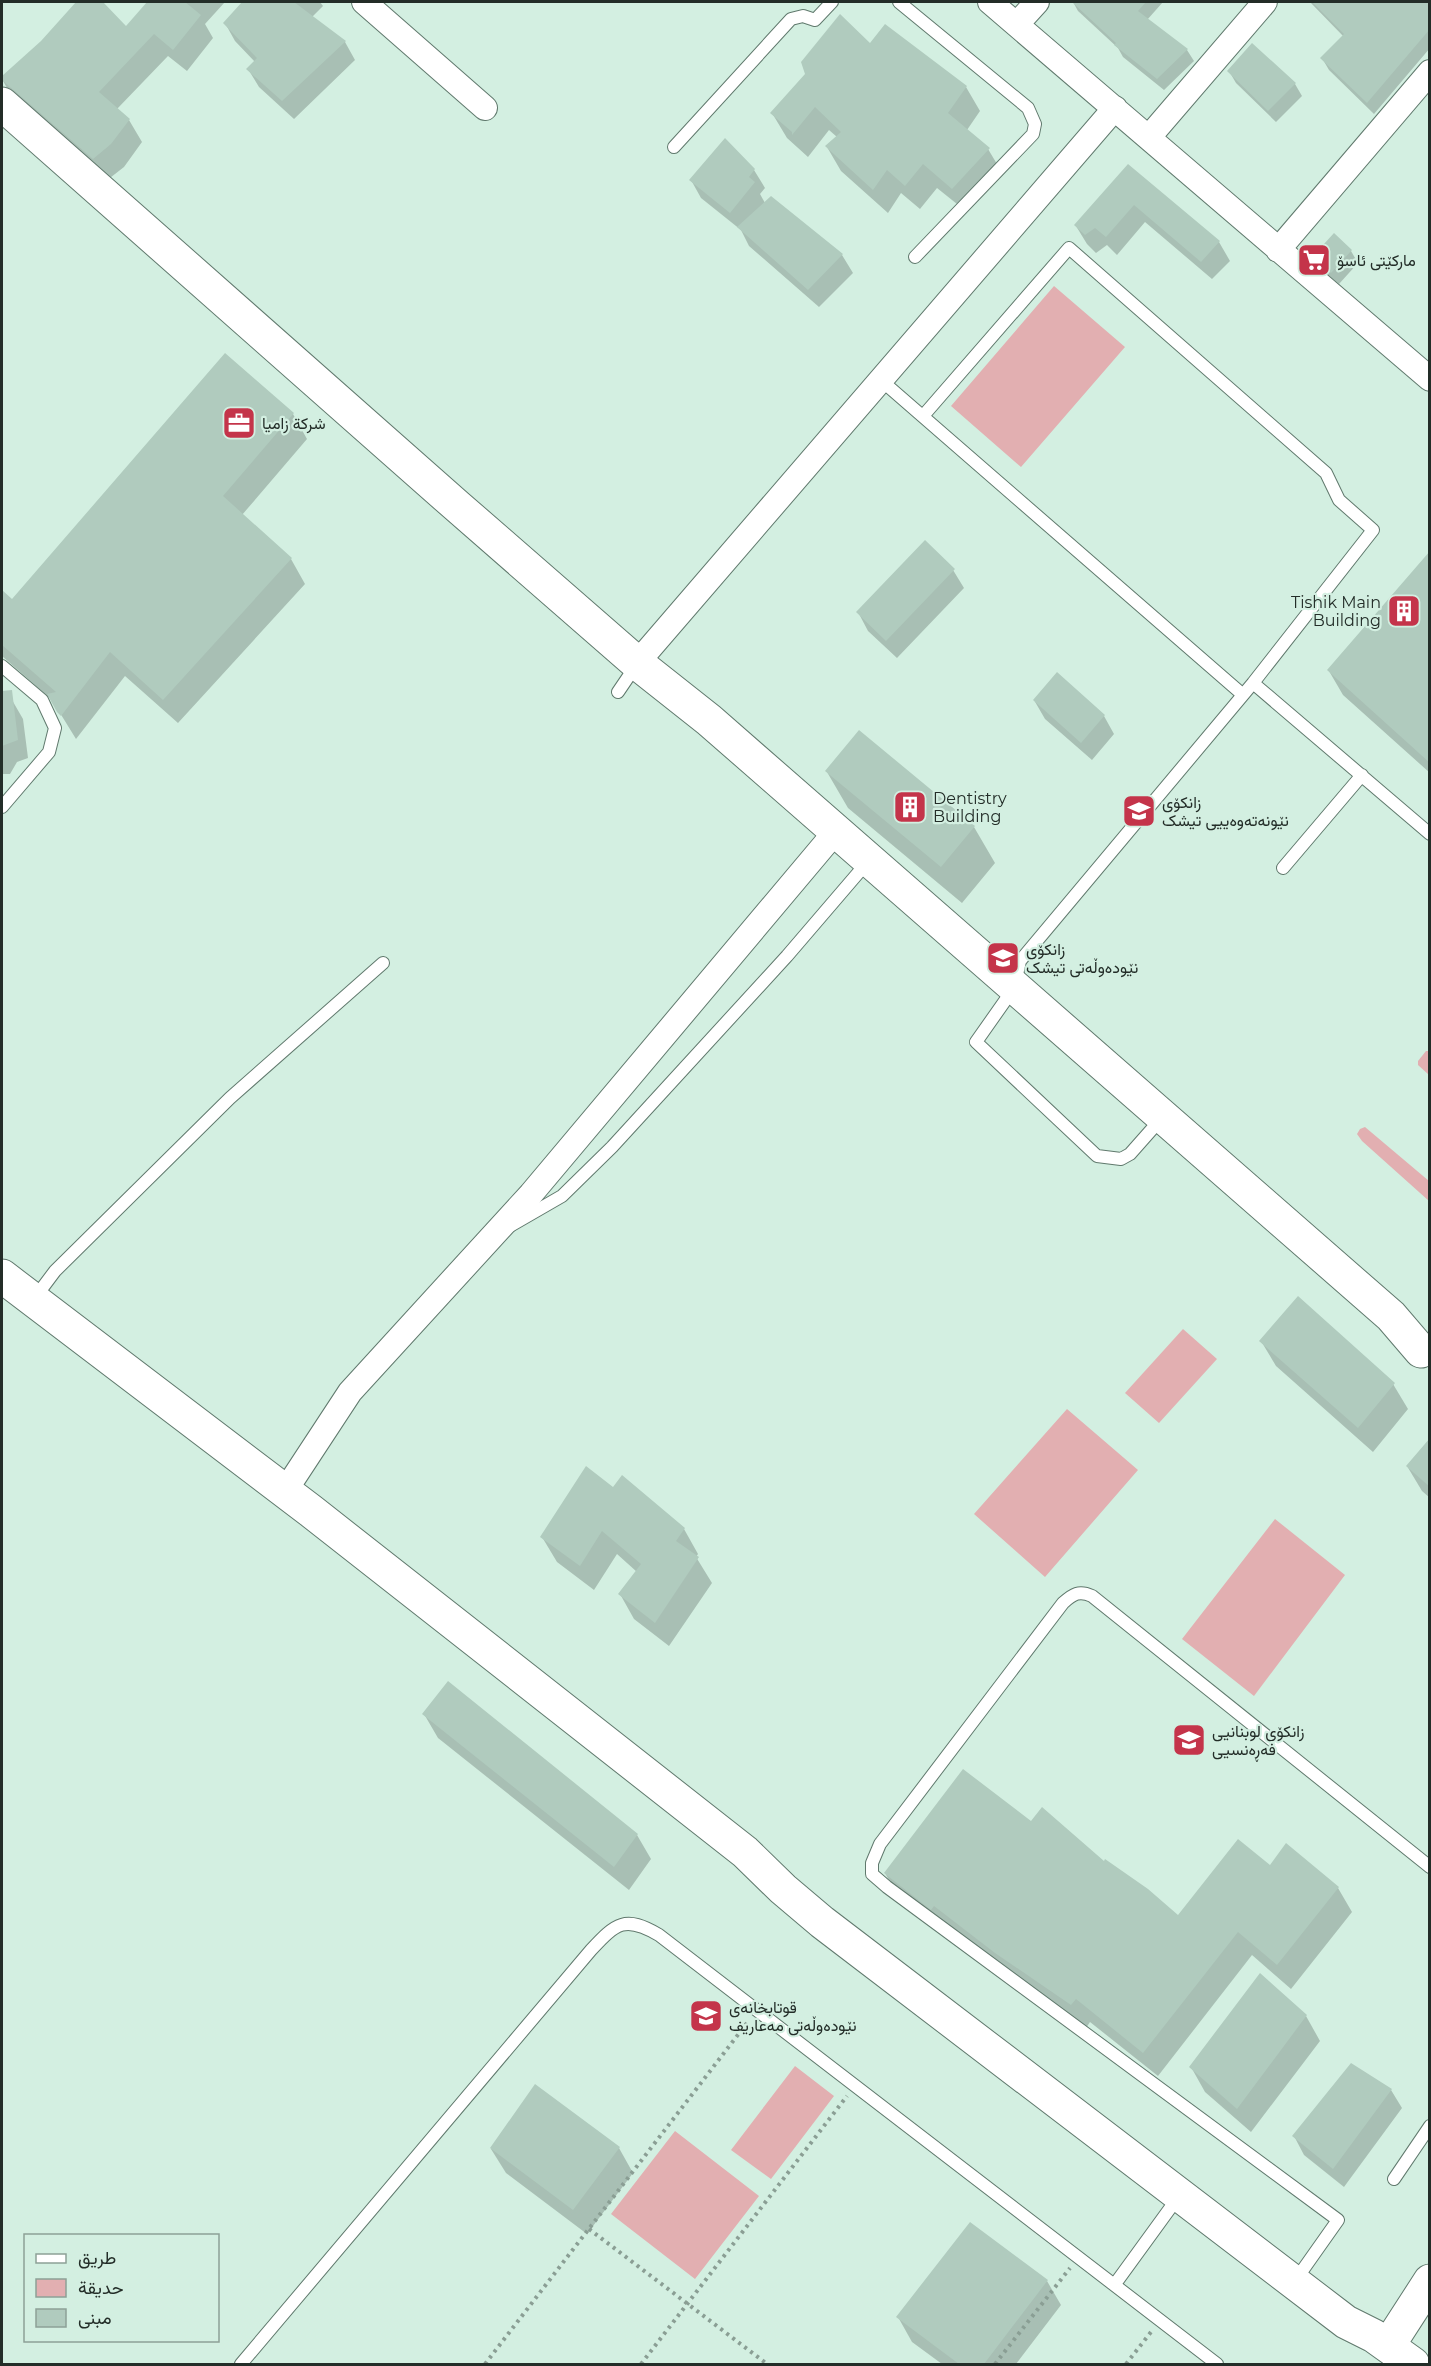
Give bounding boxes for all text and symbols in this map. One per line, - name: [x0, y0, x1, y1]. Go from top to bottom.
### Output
- supermarket icon: مارکێتی ئاسۆ: [1296, 242, 1332, 278]
- place label: مارکێتی ئاسۆ: [1337, 251, 1416, 271]
- office icon: شركة زاميا: [221, 405, 257, 441]
- place label: شركة زاميا: [262, 414, 326, 434]
- place label: Tishik Main Building: [1291, 593, 1381, 630]
- building icon: Tishik Main Building: [1386, 593, 1422, 629]
- building icon: Dentistry Building: [892, 789, 928, 825]
- place label: Dentistry Building: [933, 789, 1007, 826]
- school or university icon: زانکۆی نێونەتەوەییی تیشک: [1121, 793, 1157, 829]
- place label: زانکۆی نێونەتەوەییی تیشک: [1162, 793, 1289, 831]
- school or university icon: زانکۆی نێودەوڵەتی تیشک: [985, 940, 1021, 976]
- place label: زانکۆی نێودەوڵەتی تیشک: [1026, 940, 1138, 978]
- school or university icon: زانکۆی لوبنانیی فەڕەنسیی: [1171, 1722, 1207, 1758]
- place label: زانکۆی لوبنانیی فەڕەنسیی: [1212, 1722, 1304, 1762]
- school or university icon: قوتابخانەی نێودەوڵەتی مەعاریف: [688, 1998, 724, 2034]
- place label: قوتابخانەی نێودەوڵەتی مەعاریف: [729, 1998, 857, 2036]
- legend: [24, 2234, 219, 2342]
- text: طريق: [78, 2247, 116, 2269]
- text: حديقة: [78, 2277, 124, 2299]
- text: مبنى: [78, 2307, 112, 2329]

